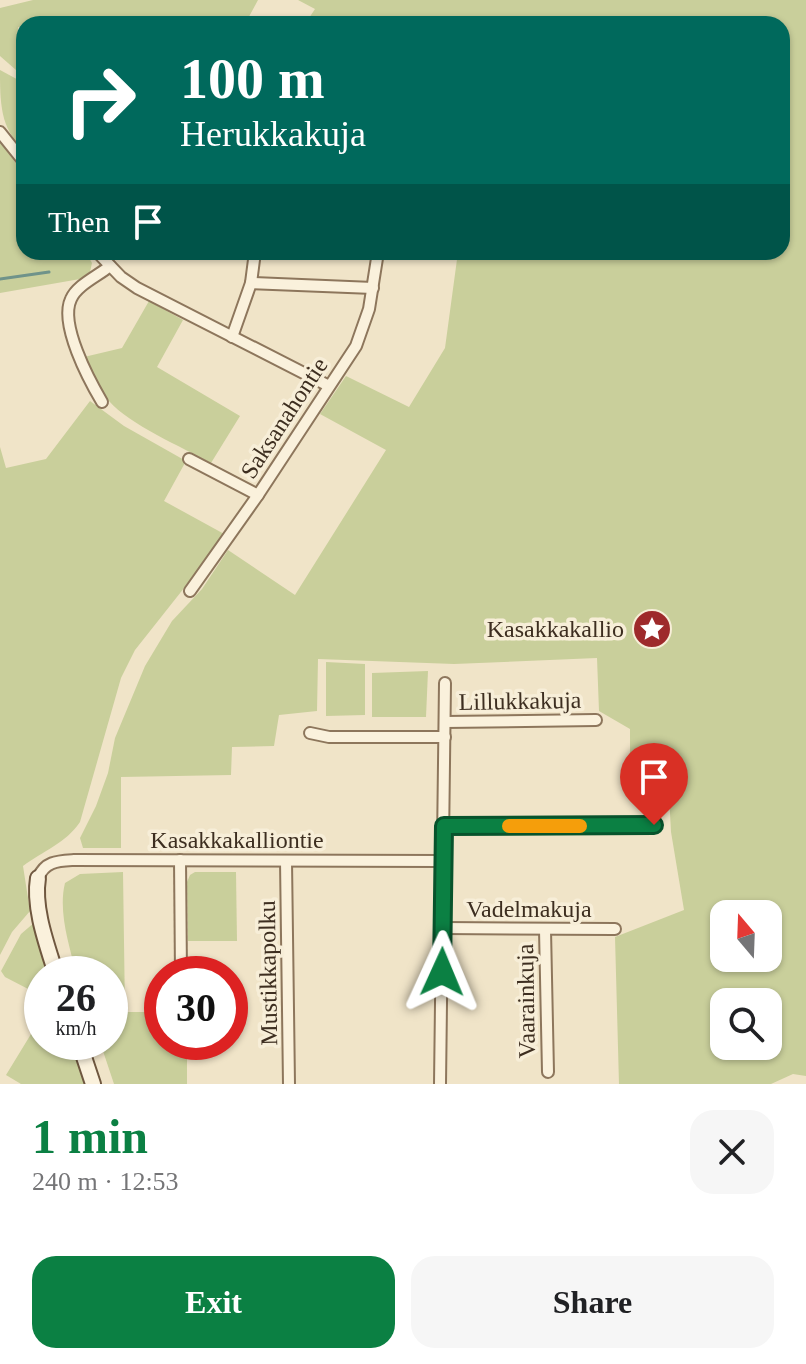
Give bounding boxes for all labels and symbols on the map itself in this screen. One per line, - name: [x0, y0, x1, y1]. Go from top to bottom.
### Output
- street label: Saksanahontie: [235, 353, 333, 483]
- place icon: Kasakkakallio: [631, 608, 673, 650]
- place label: Kasakkakallio: [487, 616, 624, 642]
- street label: Lillukkakuja: [458, 687, 582, 715]
- pin: [620, 743, 688, 825]
- street label: Kasakkakalliontie: [150, 827, 324, 853]
- street label: Vadelmakuja: [466, 896, 592, 922]
- street label: Mustikkapolku: [254, 900, 282, 1046]
- north arrow: [710, 900, 782, 972]
- position arrow: [400, 930, 484, 1014]
- street label: Vaarainkuja: [512, 943, 540, 1059]
- speed limit sign: 30: [144, 956, 248, 1060]

